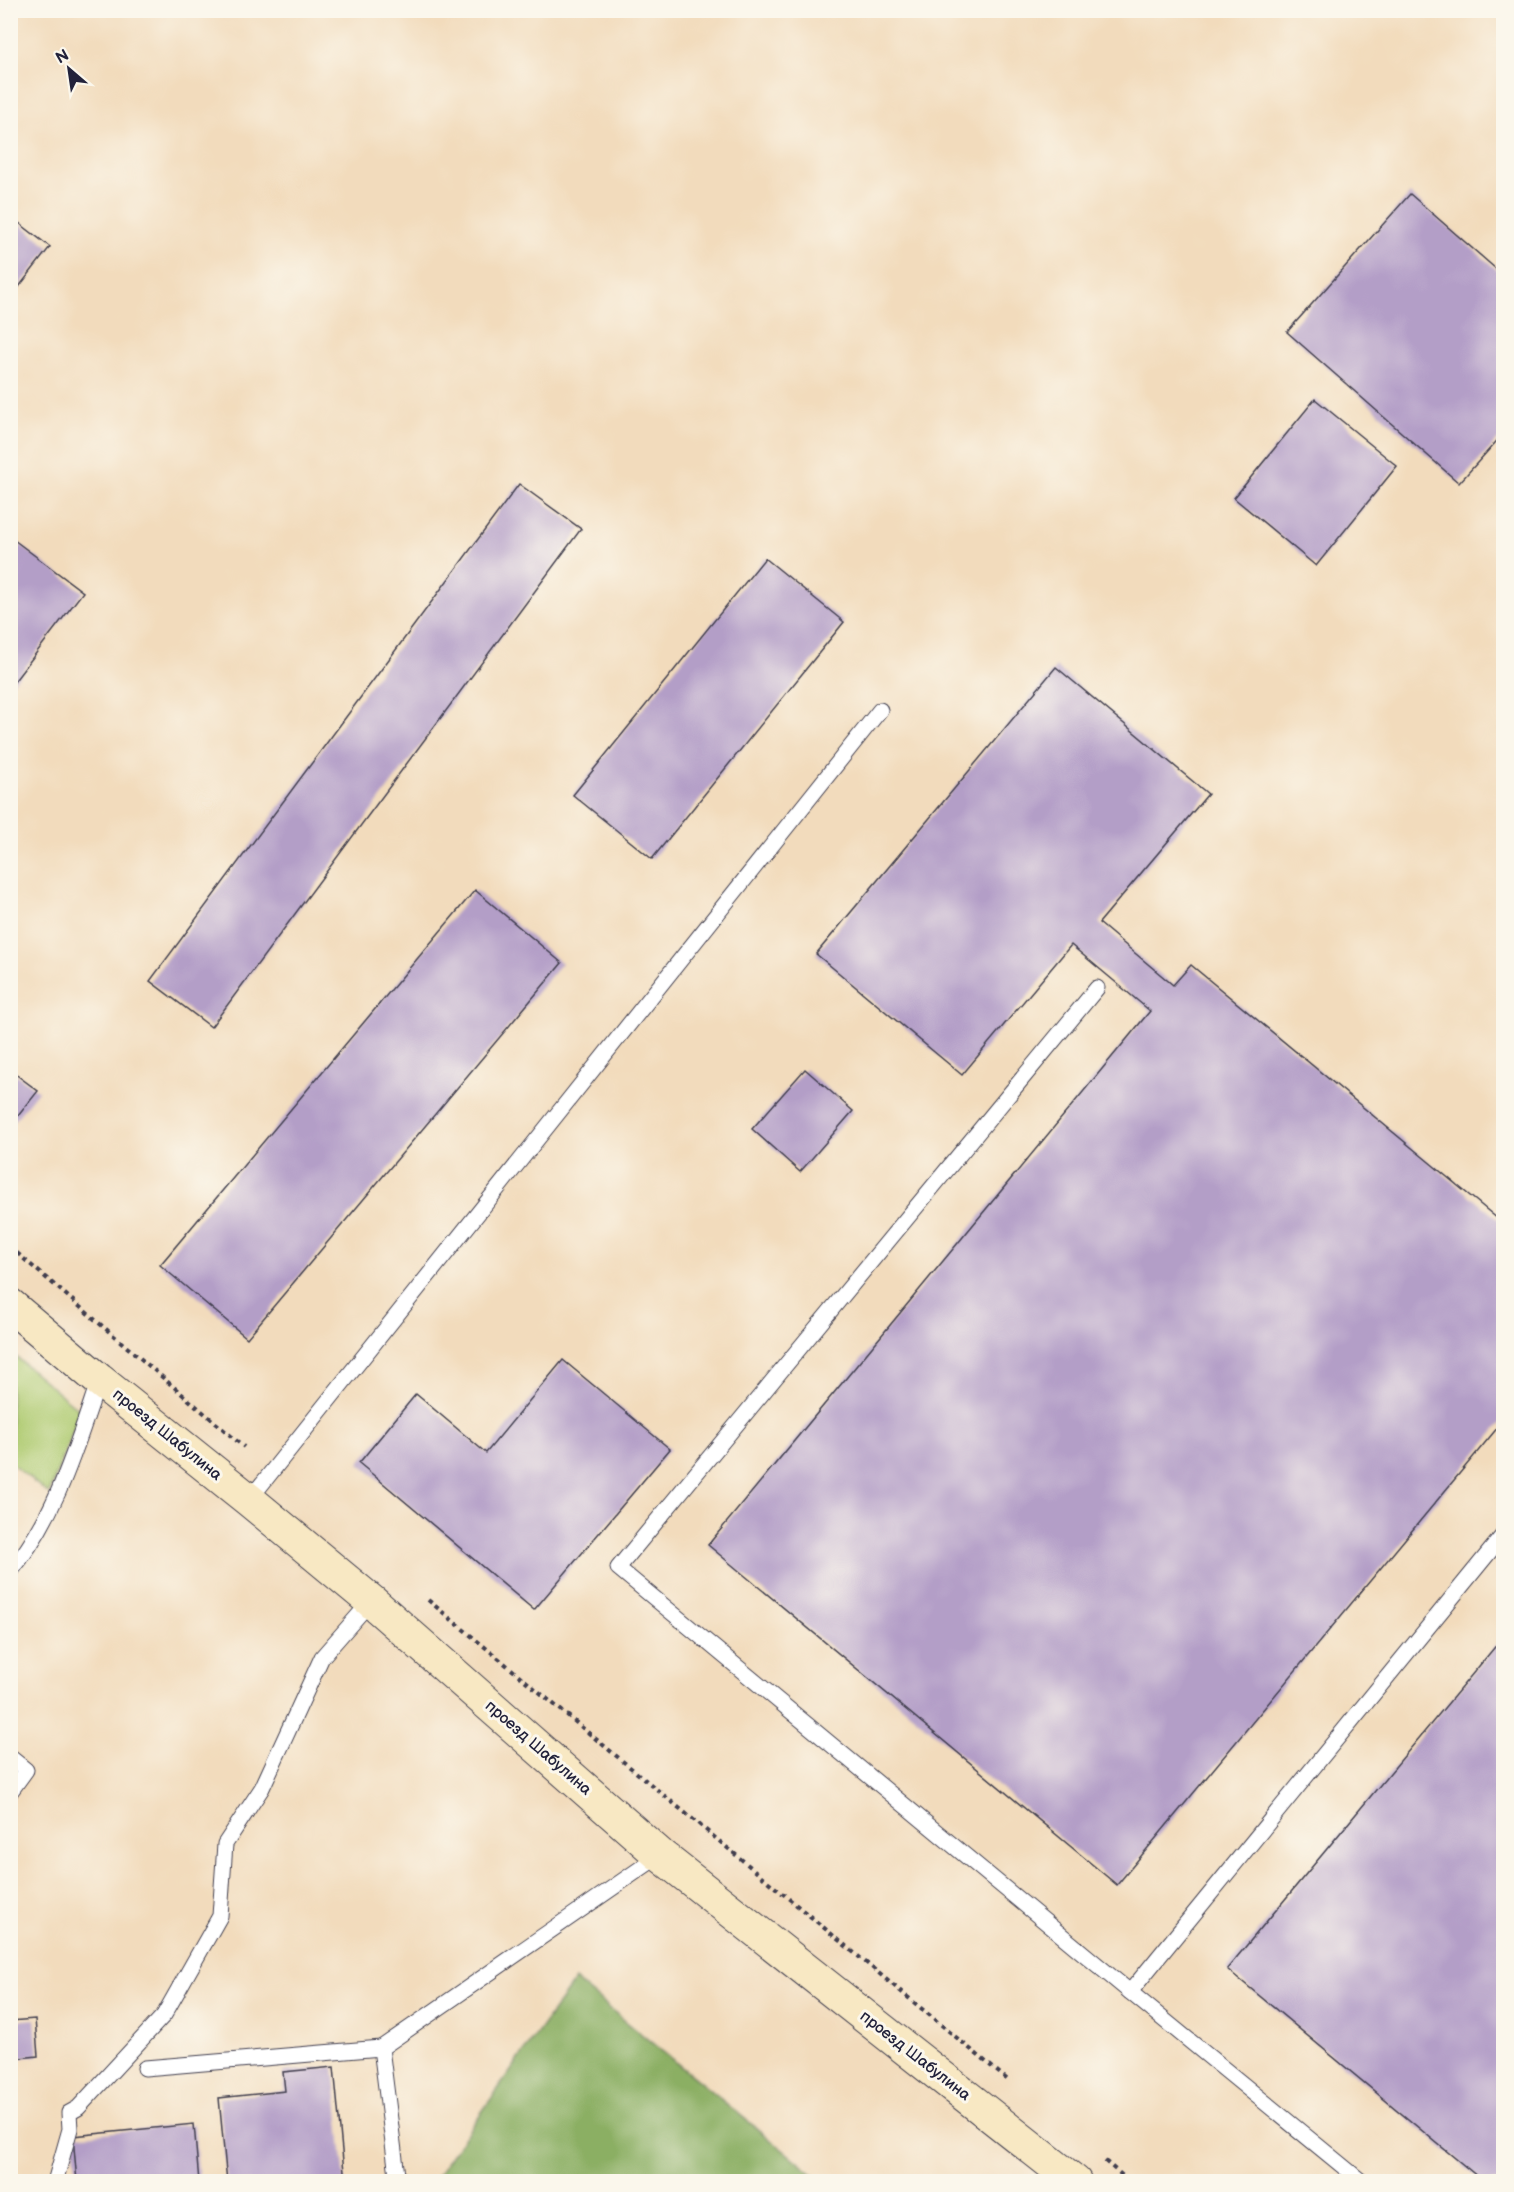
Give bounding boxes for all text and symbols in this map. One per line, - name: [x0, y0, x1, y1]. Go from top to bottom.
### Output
- north arrow: [39, 39, 99, 99]
- text: N: [53, 46, 72, 68]
- street label: проезд Шабулина: [109, 1385, 226, 1485]
- street label: проезд Шабулина: [481, 1697, 596, 1800]
- street label: проезд Шабулина: [856, 2007, 974, 2105]

